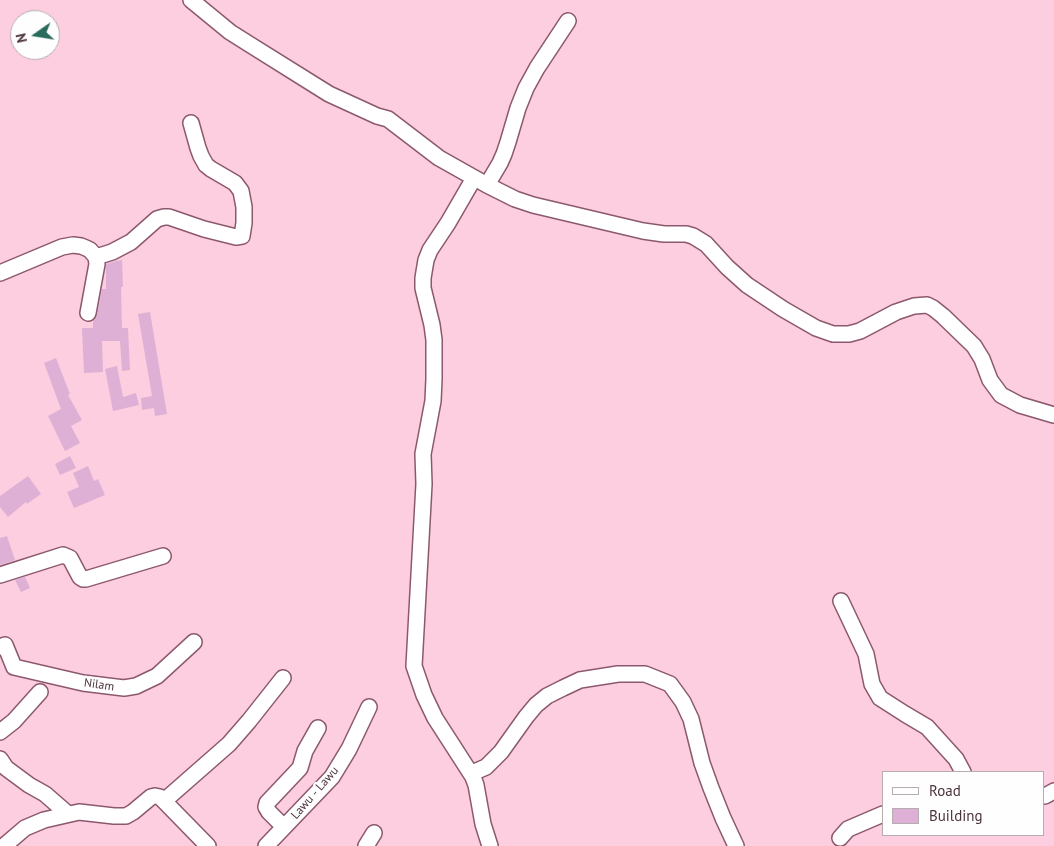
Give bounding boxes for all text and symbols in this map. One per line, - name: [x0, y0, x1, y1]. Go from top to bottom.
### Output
- north arrow: [10, 10, 60, 60]
- text: N: [12, 32, 31, 45]
- street label: Nilam: [83, 676, 115, 694]
- street label: Lawu - Lawu: [288, 764, 342, 822]
- legend: [882, 771, 1044, 836]
- text: Road: [929, 781, 961, 800]
- text: Building: [929, 806, 983, 825]

